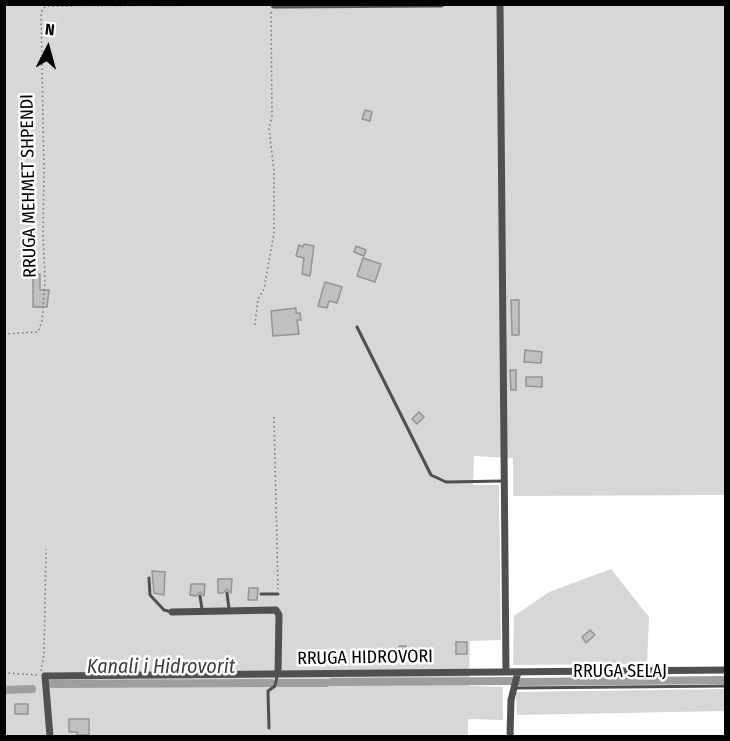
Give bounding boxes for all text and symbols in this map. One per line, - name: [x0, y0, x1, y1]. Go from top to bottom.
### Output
- north arrow: [18, 18, 78, 78]
- text: N: [44, 20, 56, 40]
- street label: RRUGA MEHMET SHPENDI: [17, 94, 41, 278]
- street label: RRUGA HIDROVORI: [297, 646, 433, 670]
- water label: Kanali i Hidrovorit: [87, 655, 235, 679]
- street label: RRUGA SELAJ: [573, 661, 667, 683]

